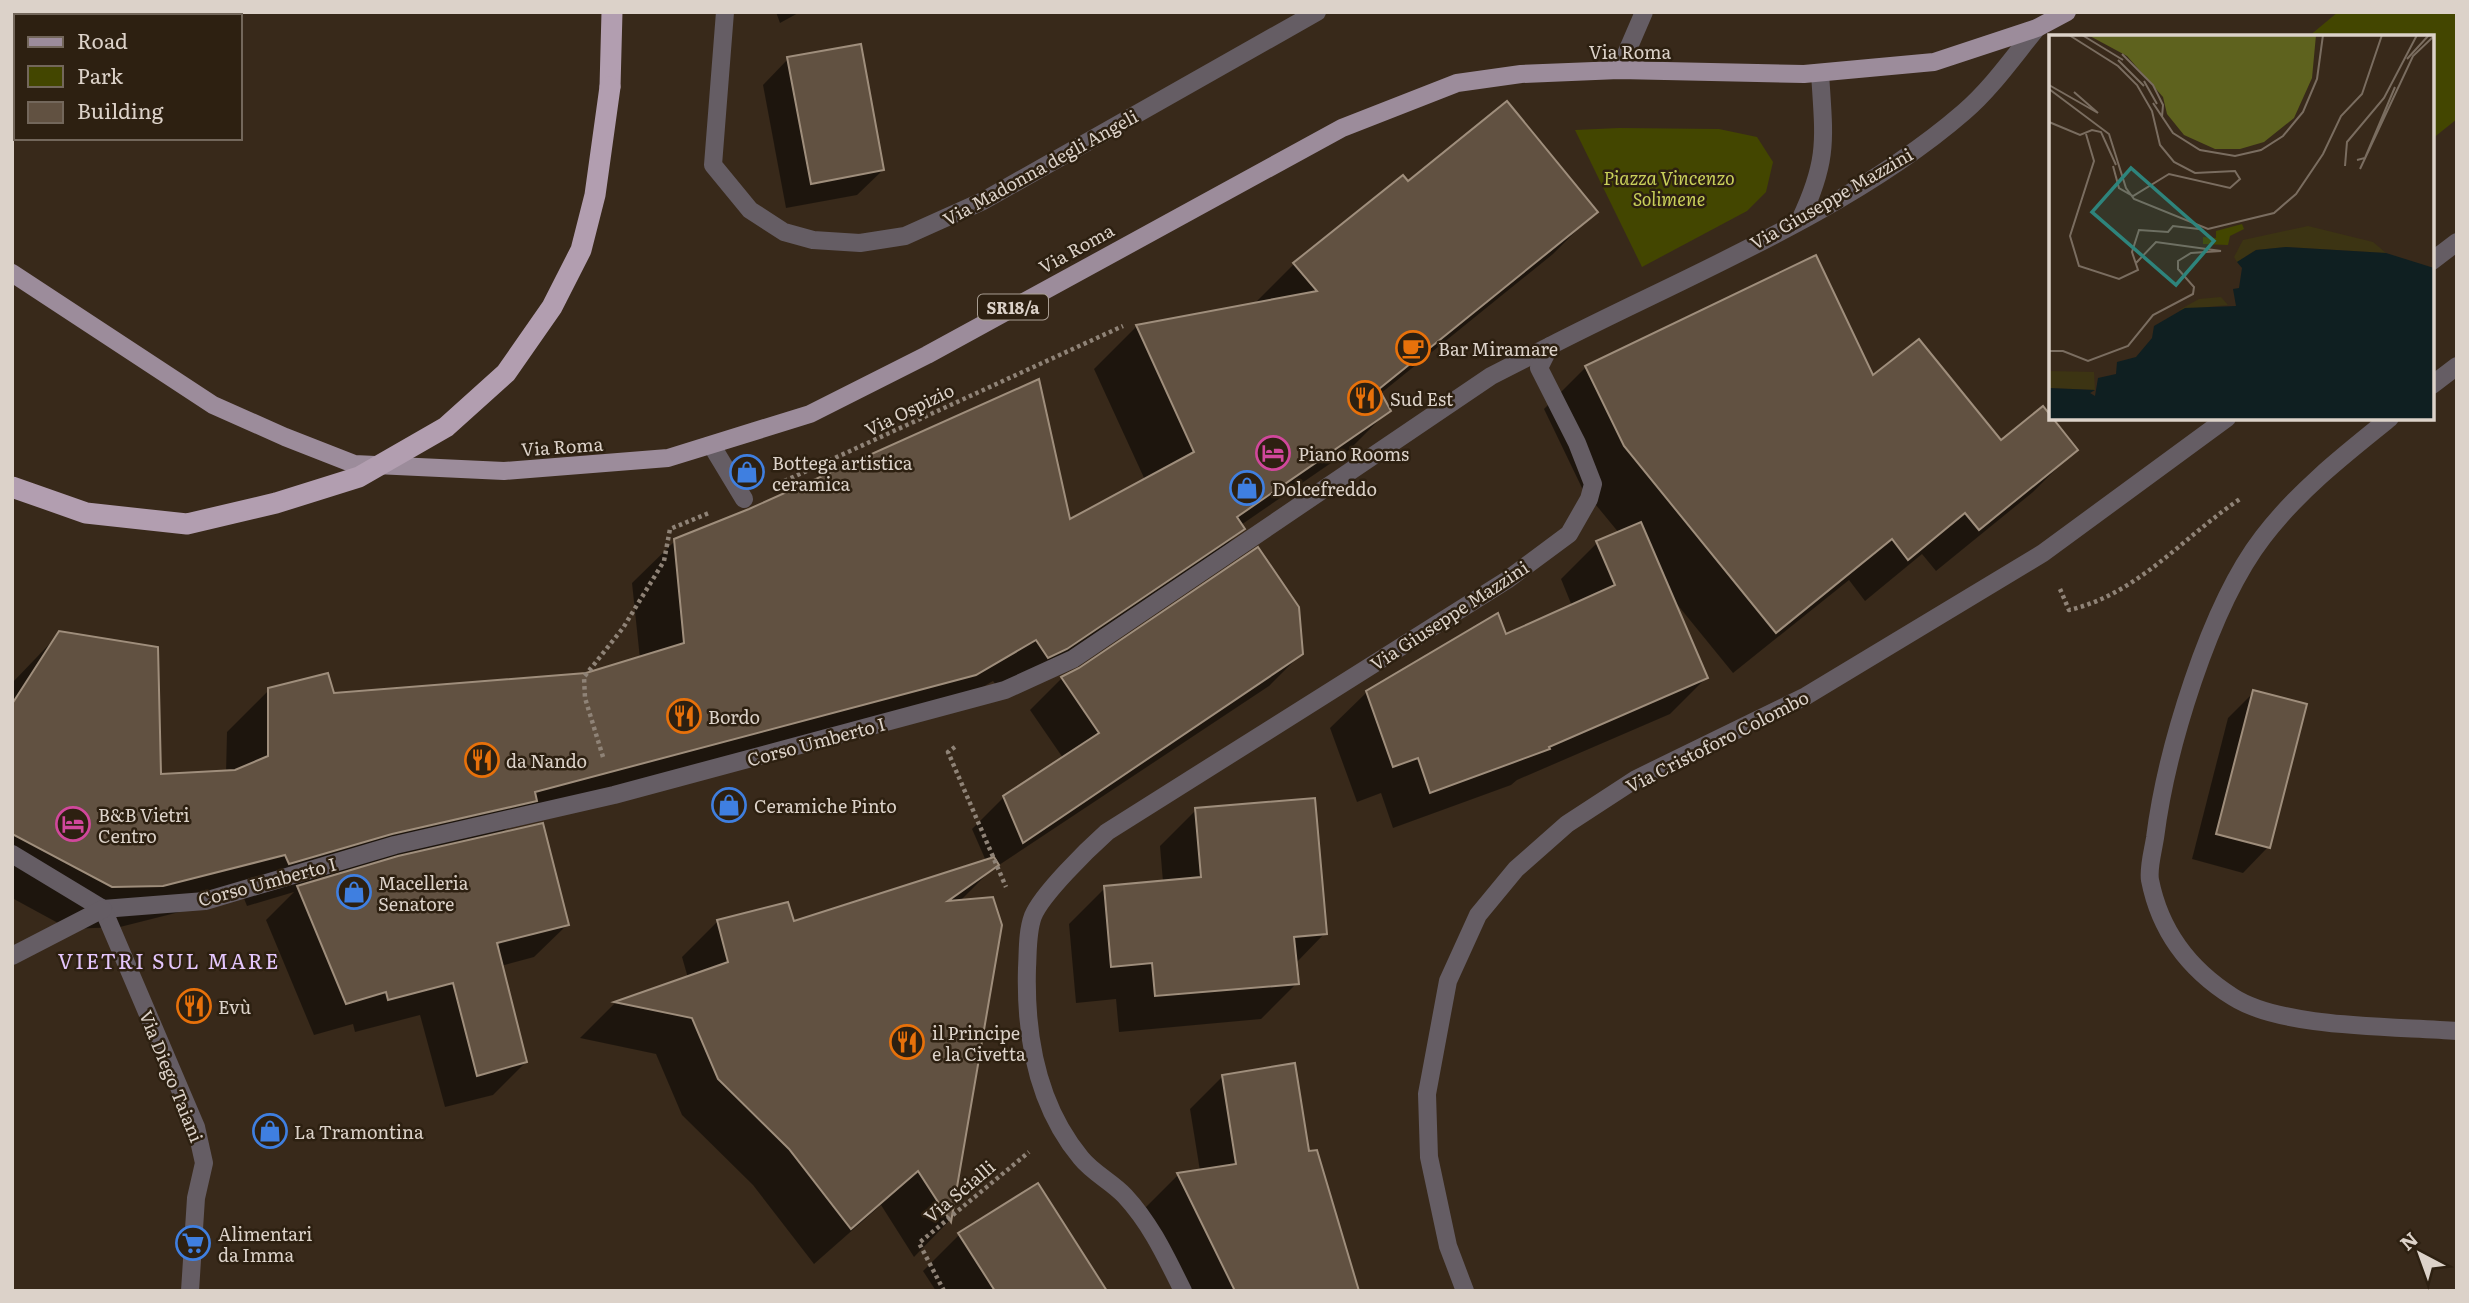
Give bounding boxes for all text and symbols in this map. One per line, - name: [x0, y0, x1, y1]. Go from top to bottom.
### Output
- legend: [14, 14, 242, 140]
- text: Road: [77, 24, 128, 55]
- inset map: [2049, 35, 2434, 420]
- street label: Via Roma: [1589, 38, 1671, 65]
- text: Park: [77, 59, 123, 90]
- text: Building: [77, 94, 164, 125]
- street label: Via Madonna degli Angeli: [938, 102, 1142, 232]
- street label: Via Giuseppe Mazzini: [1744, 140, 1918, 256]
- park label: Piazza Vincenzo Solimene: [1603, 164, 1735, 212]
- street label: Via Roma: [1033, 216, 1119, 280]
- road number: SR18/a: [978, 294, 1048, 320]
- cafe icon: Bar Miramare: [1394, 329, 1432, 367]
- place label: Bar Miramare: [1438, 335, 1558, 362]
- street label: Via Ospizio: [860, 376, 958, 442]
- restaurant icon: Sud Est: [1346, 379, 1384, 417]
- place label: Sud Est: [1390, 385, 1454, 412]
- street label: Via Roma: [520, 430, 604, 462]
- hotel icon: Piano Rooms: [1254, 434, 1292, 472]
- place label: Piano Rooms: [1298, 440, 1409, 467]
- place label: Bottega artistica ceramica: [772, 449, 913, 497]
- shop icon: Bottega artistica ceramica: [728, 453, 766, 491]
- shop icon: Dolcefreddo: [1228, 469, 1266, 507]
- place label: Dolcefreddo: [1272, 475, 1377, 502]
- street label: Via Giuseppe Mazzini: [1364, 553, 1534, 677]
- street label: Via Cristoforo Colombo: [1621, 683, 1813, 799]
- restaurant icon: Bordo: [665, 697, 703, 735]
- place label: Bordo: [708, 703, 760, 730]
- street label: Corso Umberto I: [744, 710, 888, 772]
- restaurant icon: da Nando: [463, 741, 501, 779]
- place label: da Nando: [506, 747, 587, 774]
- shop icon: Ceramiche Pinto: [710, 786, 748, 824]
- place label: Ceramiche Pinto: [754, 792, 897, 819]
- place label: B&B Vietri Centro: [98, 801, 189, 849]
- hotel icon: B&B Vietri Centro: [54, 805, 92, 843]
- street label: Corso Umberto I: [195, 850, 339, 912]
- place label: Macelleria Senatore: [378, 869, 469, 917]
- shop icon: Macelleria Senatore: [335, 873, 373, 911]
- district label: VIETRI SUL MARE: [58, 944, 280, 975]
- restaurant icon: Evù: [175, 987, 213, 1025]
- place label: Evù: [218, 993, 251, 1020]
- street label: Via Diego Taiani: [133, 1006, 211, 1146]
- place label: il Principe e la Civetta: [932, 1019, 1026, 1067]
- restaurant icon: il Principe e la Civetta: [888, 1023, 926, 1061]
- shop icon: La Tramontina: [251, 1112, 289, 1150]
- place label: La Tramontina: [294, 1118, 424, 1145]
- street label: Via Scialli: [917, 1153, 1001, 1229]
- north arrow: [2385, 1219, 2455, 1289]
- place label: Alimentari da Imma: [218, 1220, 312, 1268]
- supermarket icon: Alimentari da Imma: [174, 1224, 212, 1262]
- text: N: [2393, 1225, 2423, 1256]

